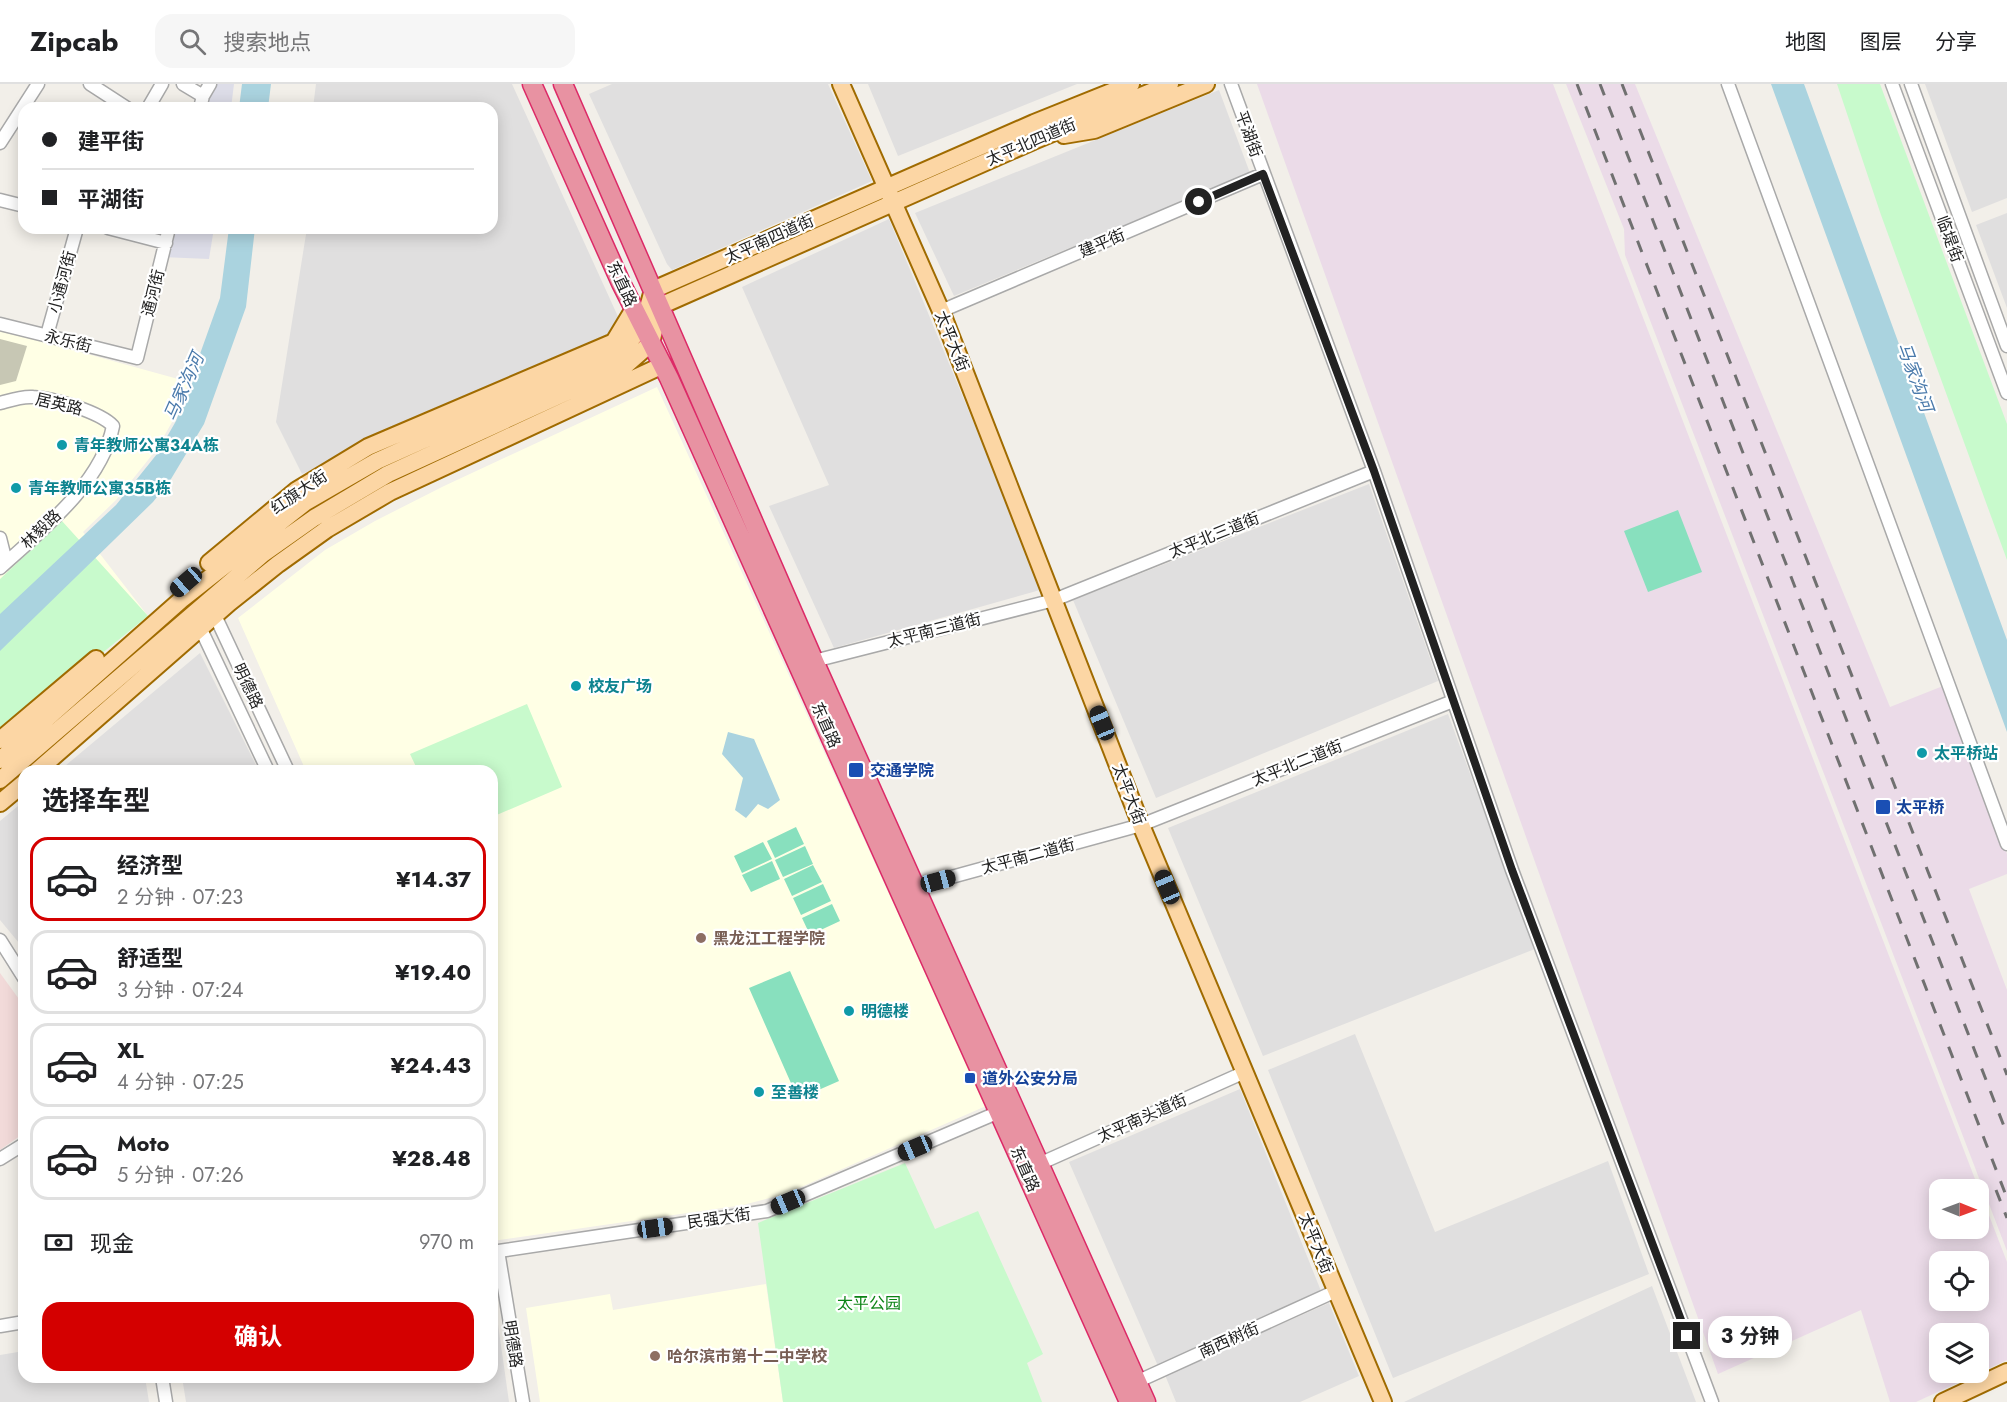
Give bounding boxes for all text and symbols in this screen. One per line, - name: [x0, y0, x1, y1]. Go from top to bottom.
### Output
- search box: [155, 14, 575, 68]
- text: Zipcab: [30, 21, 119, 62]
- icon: search: [176, 25, 209, 58]
- text: 搜索地点: [224, 26, 312, 58]
- text: 地图: [1785, 27, 1827, 57]
- text: 图层: [1860, 27, 1902, 57]
- text: 分享: [1935, 27, 1977, 57]
- street label: 平湖街: [1230, 108, 1268, 160]
- street label: 太平北四道街: [982, 113, 1080, 171]
- text: 建平街: [78, 125, 144, 157]
- text: 平湖街: [78, 183, 144, 215]
- route start: [1185, 188, 1212, 215]
- street label: 太平南四道街: [720, 209, 818, 269]
- street label: 临堤街: [1931, 213, 1969, 265]
- street label: 建平街: [1075, 223, 1129, 263]
- street label: 小通河街: [43, 248, 81, 316]
- street label: 东直路: [601, 257, 643, 311]
- street label: 通河街: [136, 267, 170, 319]
- street label: 太平大街: [929, 307, 975, 375]
- street label: 永乐街: [42, 324, 94, 358]
- water label: 马家沟河: [1890, 339, 1941, 418]
- water label: 马家沟河: [157, 346, 212, 425]
- street label: 居英路: [33, 387, 85, 421]
- place label: 青年教师公寓34A栋: [74, 434, 219, 457]
- marker: 青年教师公寓34A栋: [55, 438, 69, 452]
- street label: 红旗大街: [266, 465, 332, 519]
- place label: 青年教师公寓35B栋: [28, 477, 171, 500]
- marker: 青年教师公寓35B栋: [9, 481, 23, 495]
- street label: 林毅路: [16, 504, 66, 554]
- street label: 太平北三道街: [1165, 506, 1263, 564]
- car: [167, 563, 205, 601]
- street label: 太平南三道街: [885, 607, 983, 653]
- street label: 明德路: [227, 659, 269, 713]
- place label: 校友广场: [588, 675, 652, 698]
- marker: 校友广场: [569, 679, 583, 693]
- street label: 东直路: [806, 698, 846, 752]
- car: [1087, 703, 1117, 743]
- street label: 太平北二道街: [1248, 734, 1346, 792]
- place label: 太平桥站: [1934, 742, 1998, 765]
- marker: 太平桥站: [1915, 746, 1929, 760]
- place label: 交通学院: [870, 759, 934, 782]
- street label: 太平大街: [1107, 760, 1151, 828]
- marker: 交通学院: [847, 761, 865, 779]
- text: 选择车型: [42, 781, 150, 820]
- place label: 太平桥: [1896, 796, 1945, 819]
- marker: 太平桥: [1874, 798, 1892, 816]
- street label: 太平南二道街: [979, 832, 1077, 880]
- text: 经济型: [117, 849, 183, 881]
- icon: car: [45, 852, 99, 906]
- text: ¥14.37: [396, 863, 471, 895]
- car: [1152, 867, 1182, 907]
- car: [918, 868, 958, 894]
- text: 2 分钟 · 07:23: [117, 883, 243, 912]
- place label: 黑龙江工程学院: [713, 927, 825, 950]
- marker: 黑龙江工程学院: [694, 931, 708, 945]
- text: 舒适型: [117, 942, 183, 974]
- icon: car: [45, 945, 99, 999]
- text: ¥19.40: [395, 956, 471, 988]
- text: 3 分钟 · 07:24: [117, 976, 243, 1005]
- place label: 明德楼: [861, 1000, 909, 1023]
- marker: 明德楼: [842, 1004, 856, 1018]
- text: XL: [117, 1034, 144, 1066]
- icon: car: [45, 1038, 99, 1092]
- text: ¥24.43: [390, 1049, 471, 1081]
- place label: 道外公安分局: [982, 1067, 1078, 1090]
- text: 4 分钟 · 07:25: [117, 1068, 244, 1097]
- marker: 道外公安分局: [963, 1071, 977, 1085]
- place label: 至善楼: [771, 1081, 819, 1104]
- marker: 至善楼: [752, 1085, 766, 1099]
- street label: 太平南头道街: [1093, 1088, 1191, 1148]
- text: Moto: [117, 1127, 170, 1159]
- icon: car: [45, 1131, 99, 1185]
- car: [895, 1133, 935, 1163]
- text: ¥28.48: [392, 1142, 471, 1174]
- street label: 东直路: [1005, 1142, 1045, 1196]
- text: 5 分钟 · 07:26: [117, 1161, 244, 1190]
- north arrow: [1929, 1179, 1989, 1239]
- map controls: [1929, 1179, 1989, 1383]
- car: [768, 1187, 808, 1217]
- street label: 民强大街: [686, 1202, 752, 1234]
- street label: 太平大街: [1293, 1209, 1339, 1277]
- car: [636, 1217, 674, 1239]
- icon: cash: [42, 1226, 75, 1259]
- text: 现金: [90, 1227, 134, 1259]
- text: 970 m: [419, 1228, 474, 1257]
- button: locate: [1929, 1251, 1989, 1311]
- park label: 太平公园: [837, 1292, 901, 1315]
- button: 确认: [42, 1302, 474, 1371]
- callout: 3 分钟: [1708, 1315, 1792, 1357]
- street label: 南西树街: [1195, 1316, 1263, 1364]
- street label: 明德路: [498, 1318, 528, 1370]
- route end: [1673, 1322, 1700, 1349]
- text: 3 分钟: [1721, 1322, 1779, 1351]
- button: layers: [1929, 1323, 1989, 1383]
- place label: 哈尔滨市第十二中学校: [667, 1345, 828, 1368]
- marker: 哈尔滨市第十二中学校: [648, 1349, 662, 1363]

